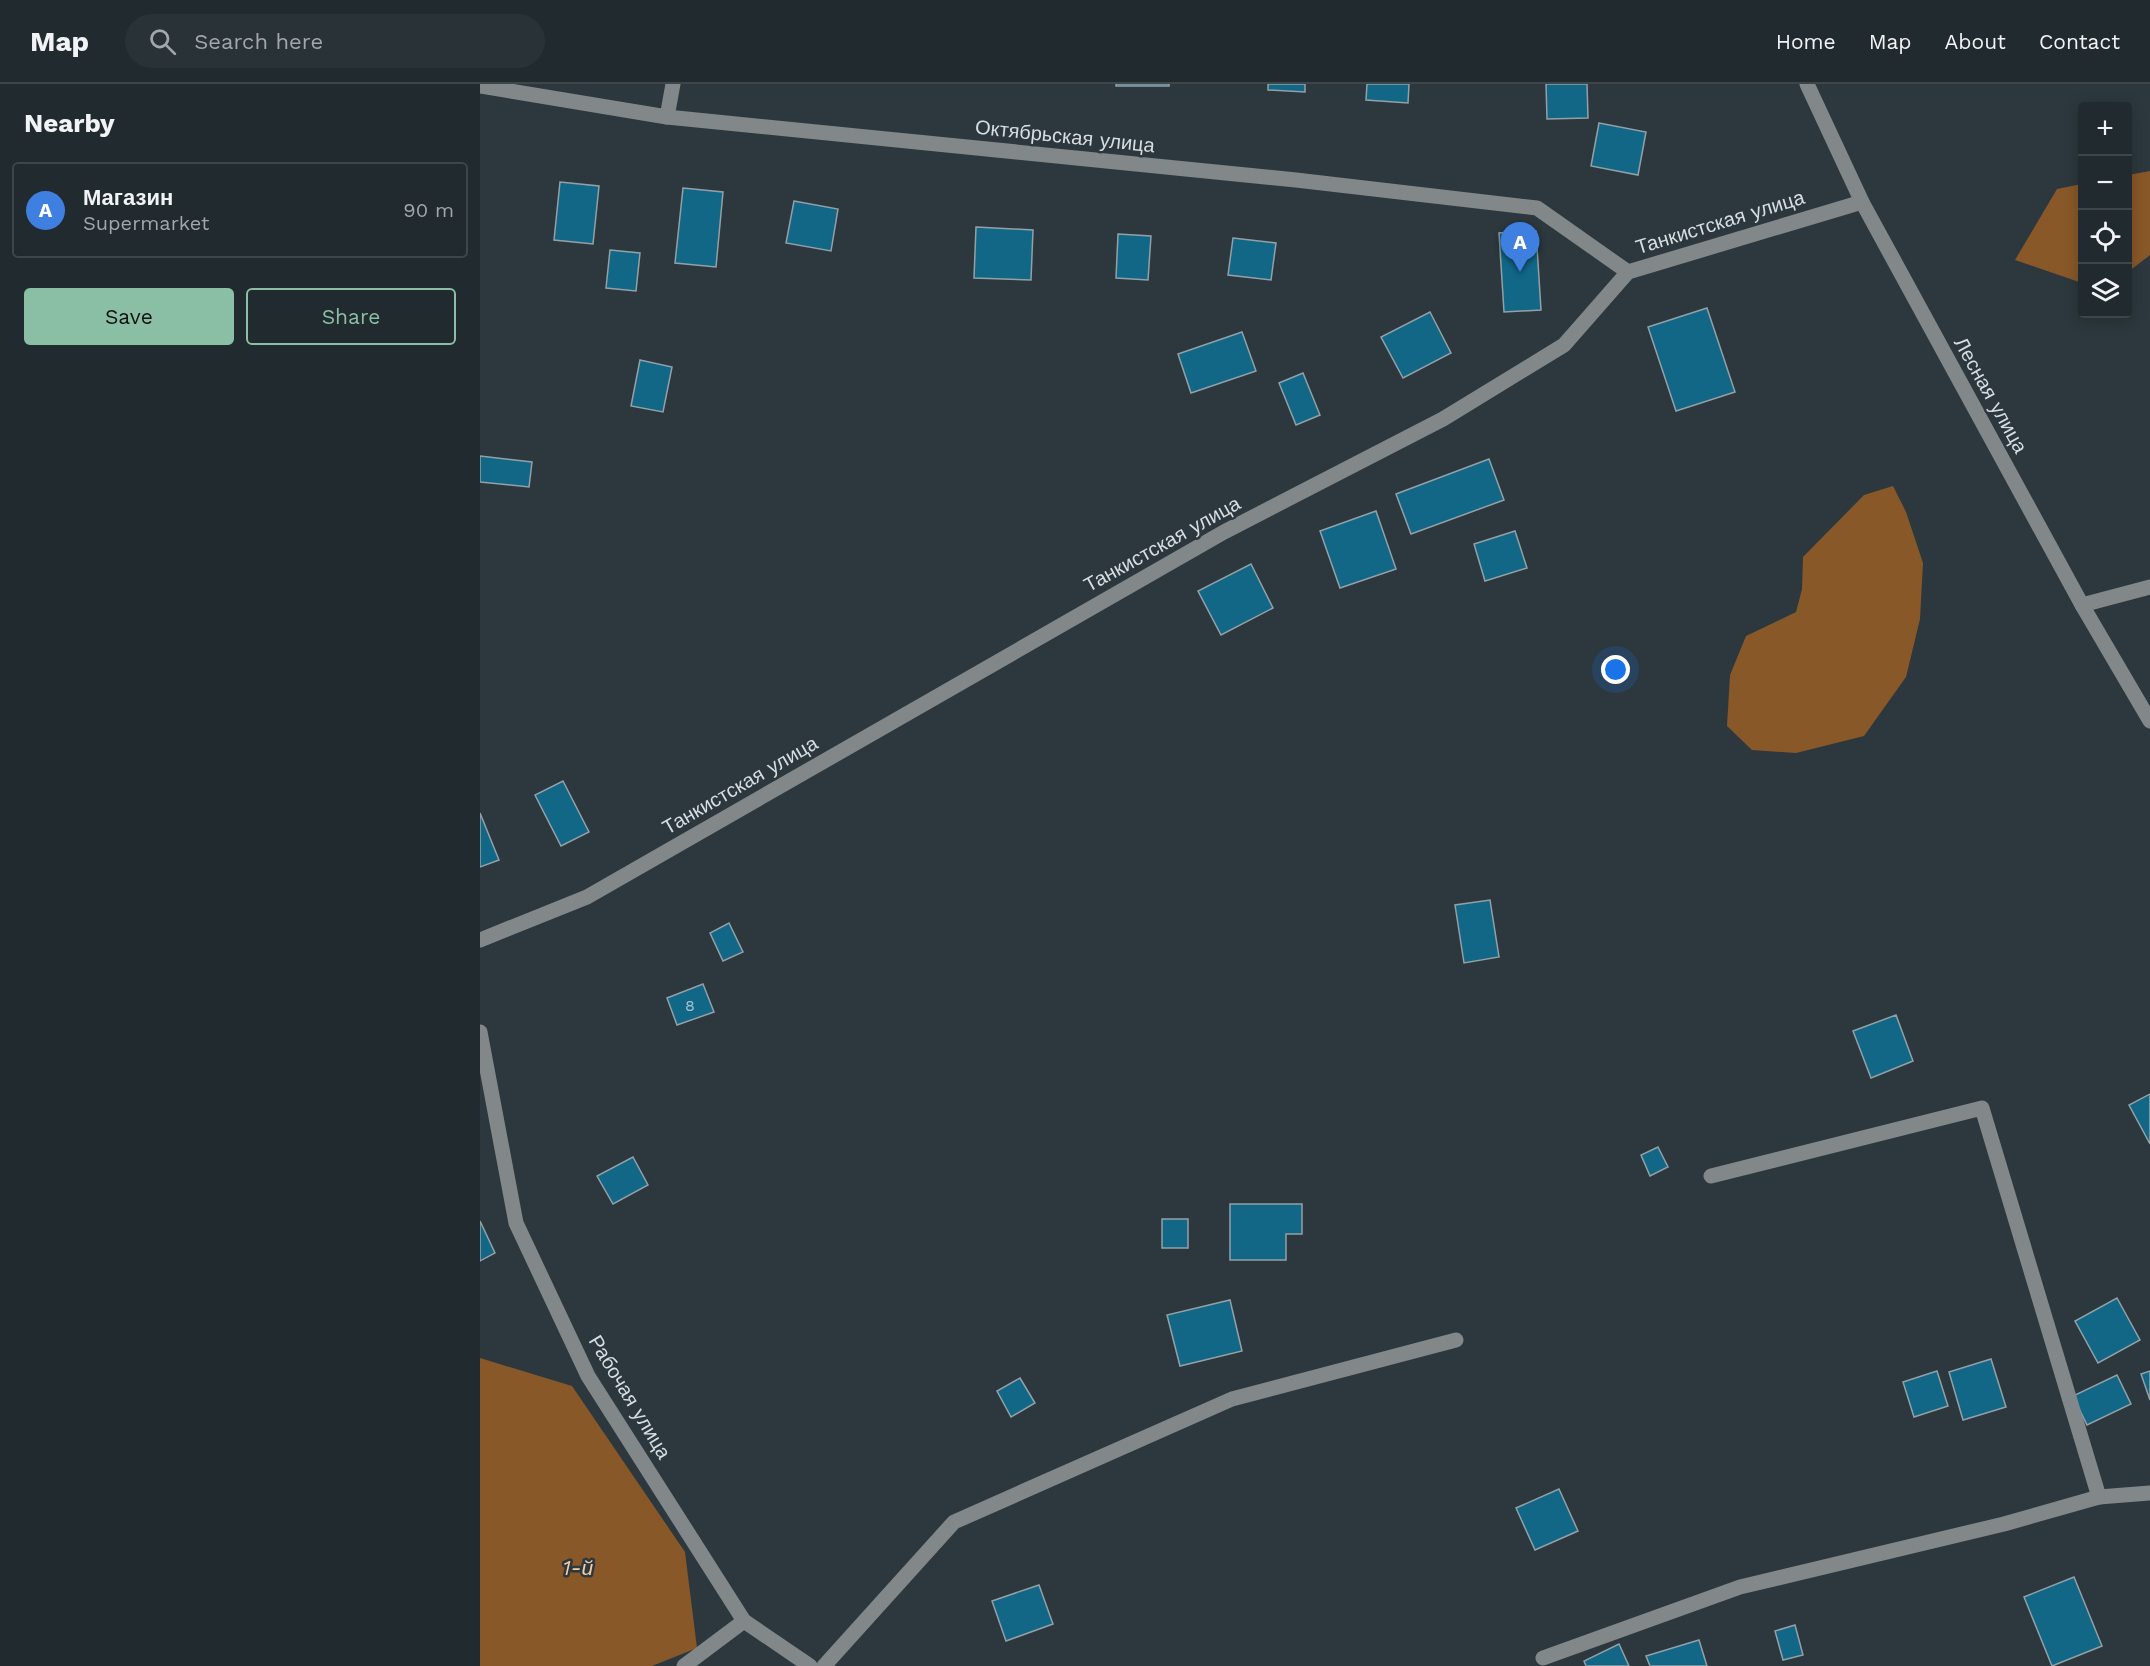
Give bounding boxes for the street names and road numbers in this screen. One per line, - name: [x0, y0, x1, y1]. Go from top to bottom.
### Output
- street label: Октябрьская улица: [974, 115, 1157, 157]
- street label: Танкистская улица: [1633, 185, 1808, 259]
- street label: Лесная улица: [1949, 333, 2033, 458]
- street label: Танкистская улица: [1080, 491, 1245, 597]
- street label: Танкистская улица: [658, 730, 823, 839]
- street label: Рабочая улица: [584, 1331, 677, 1464]

